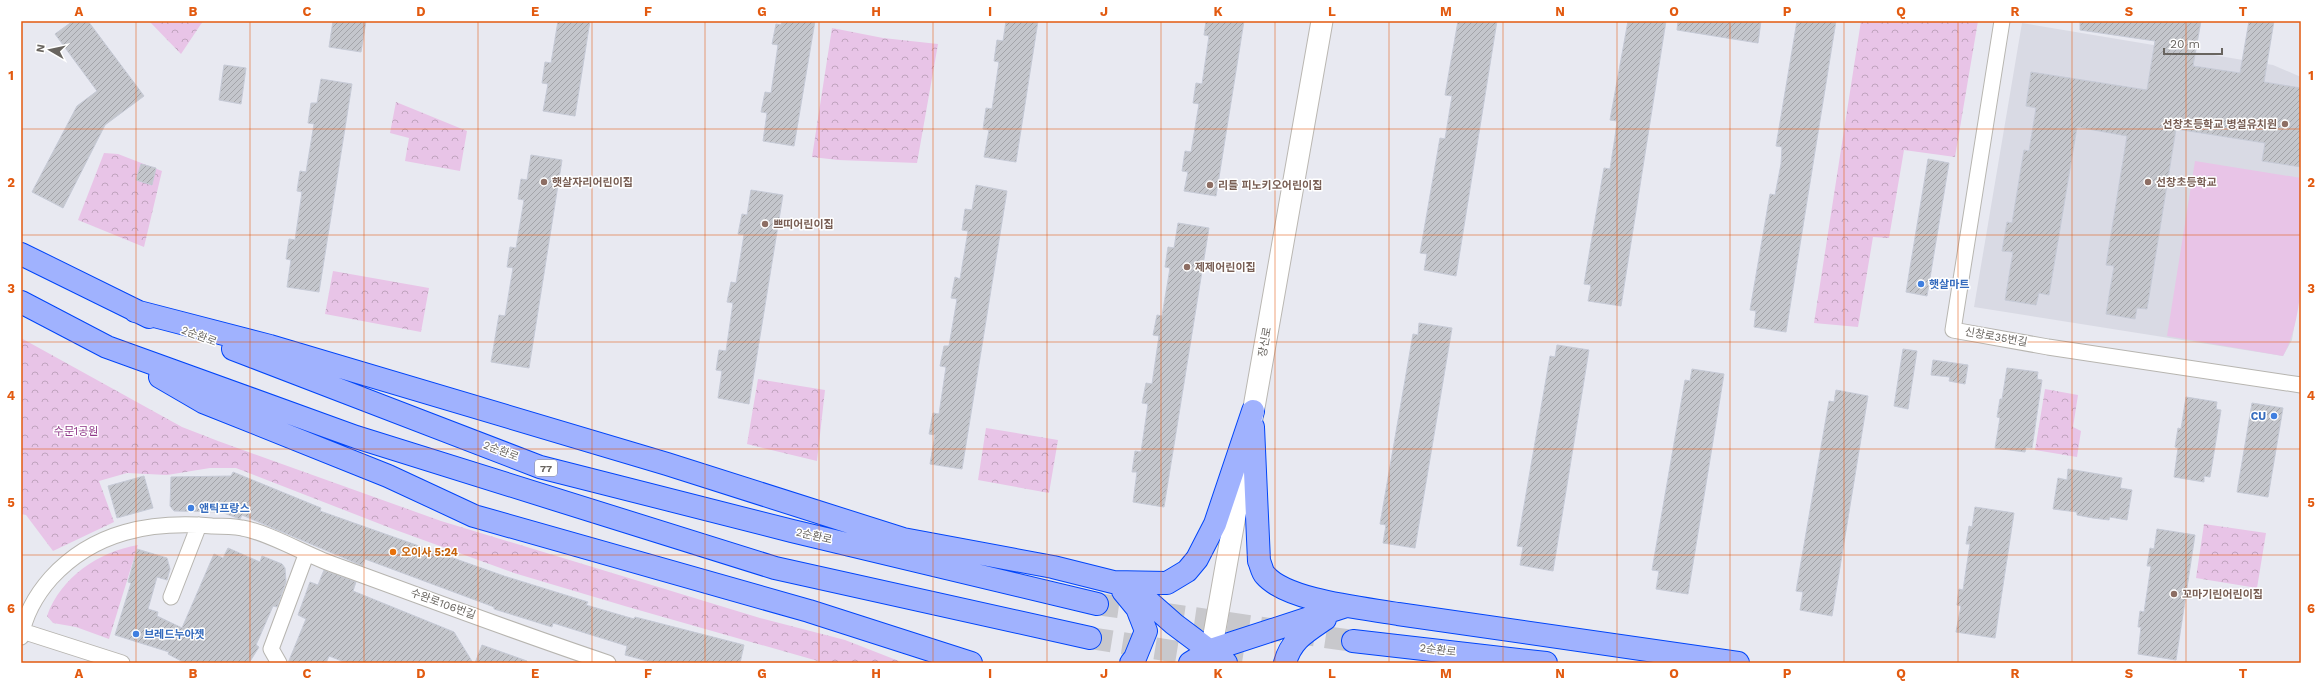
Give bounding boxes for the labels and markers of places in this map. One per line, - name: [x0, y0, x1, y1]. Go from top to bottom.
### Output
- place label: 선창초등학교 병설유치원: [2163, 118, 2277, 131]
- marker: 선창초등학교 병설유치원: [2280, 119, 2290, 129]
- place label: 햇살자리어린이집: [552, 176, 633, 189]
- place label: 선창초등학교: [2156, 176, 2217, 189]
- marker: 햇살자리어린이집: [539, 177, 549, 187]
- marker: 선창초등학교: [2143, 177, 2153, 187]
- place label: 리틀 피노키오어린이집: [1218, 179, 1322, 192]
- marker: 리틀 피노키오어린이집: [1205, 180, 1215, 190]
- place label: 쁘띠어린이집: [773, 218, 834, 231]
- marker: 쁘띠어린이집: [760, 219, 770, 229]
- place label: 제제어린이집: [1195, 261, 1256, 274]
- marker: 제제어린이집: [1182, 262, 1192, 272]
- place label: 햇살마트: [1929, 278, 1969, 291]
- marker: 햇살마트: [1916, 279, 1926, 289]
- place label: CU: [2251, 410, 2266, 423]
- marker: CU: [2269, 411, 2279, 421]
- place label: 앤틱프랑스: [199, 502, 250, 515]
- marker: 앤틱프랑스: [186, 503, 196, 513]
- place label: 오이사 5:24: [401, 546, 458, 559]
- marker: 오이사 5:24: [388, 547, 398, 557]
- place label: 꼬마기린어린이집: [2182, 588, 2263, 601]
- marker: 꼬마기린어린이집: [2169, 589, 2179, 599]
- place label: 브레드누아젯: [144, 628, 205, 641]
- marker: 브레드누아젯: [131, 629, 141, 639]

